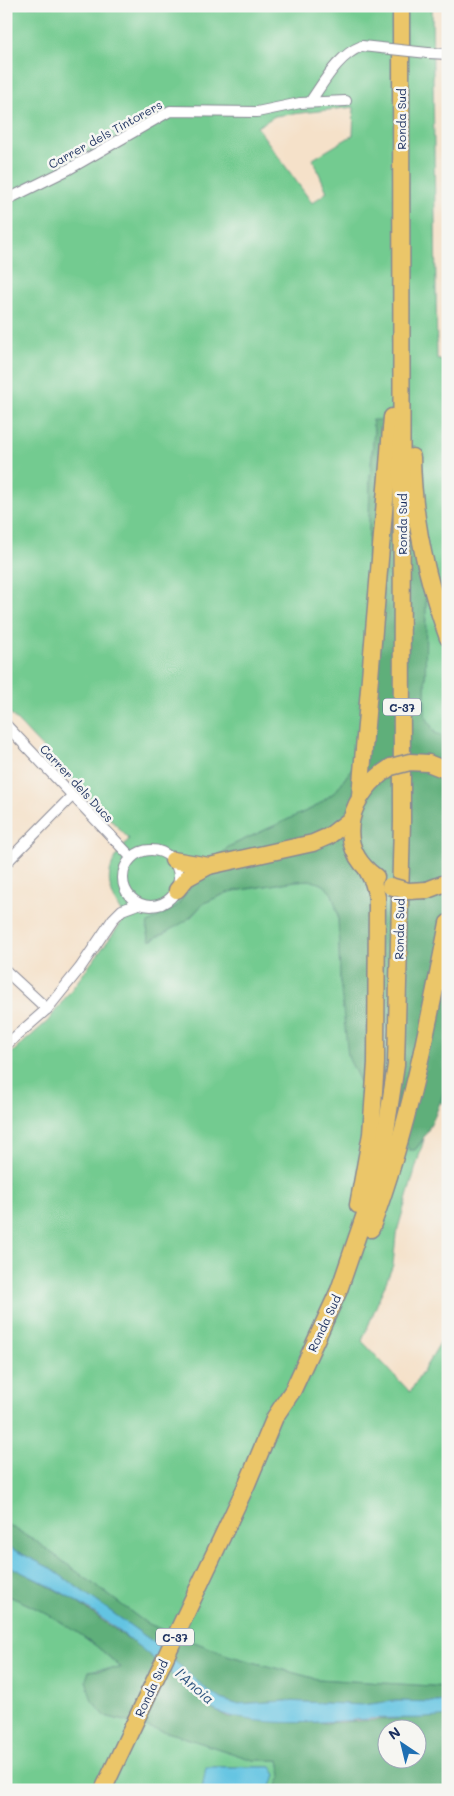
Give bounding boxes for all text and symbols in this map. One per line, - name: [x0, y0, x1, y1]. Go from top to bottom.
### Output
- street label: Ronda Sud: [393, 88, 409, 150]
- street label: Carrer dels Tintorers: [45, 96, 165, 172]
- street label: Ronda Sud: [394, 493, 410, 555]
- road number: C-37: [383, 699, 421, 716]
- street label: Carrer dels Ducs: [37, 741, 117, 825]
- street label: Ronda Sud: [390, 898, 408, 960]
- street label: Ronda Sud: [304, 1291, 344, 1354]
- road number: C-37: [156, 1628, 194, 1645]
- street label: Ronda Sud: [131, 1656, 171, 1719]
- water label: l'Anoia: [172, 1664, 218, 1708]
- north arrow: [376, 1718, 426, 1768]
- text: N: [384, 1722, 404, 1744]

